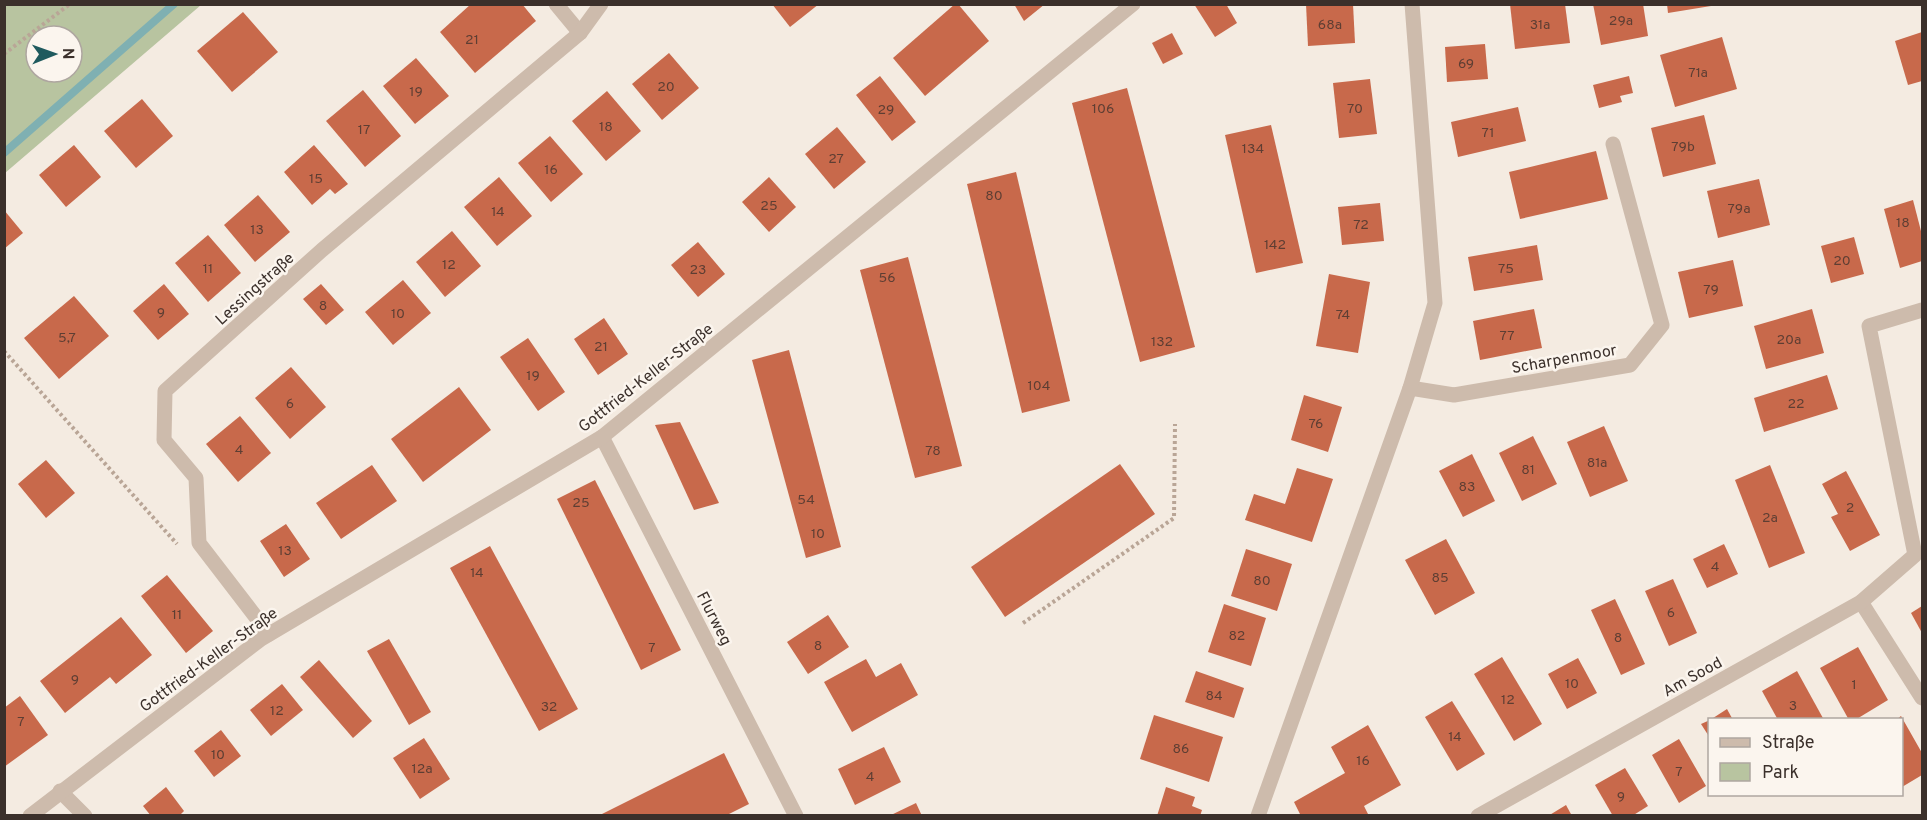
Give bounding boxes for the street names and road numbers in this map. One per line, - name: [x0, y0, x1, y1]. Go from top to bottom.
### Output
- street label: Lessingstraße: [212, 249, 299, 330]
- street label: Gottfried-Keller-Straße: [575, 320, 718, 437]
- street label: Scharpenmoor: [1510, 341, 1619, 379]
- street label: Flurweg: [691, 589, 735, 649]
- street label: Gottfried-Keller-Straße: [136, 604, 282, 717]
- street label: Am Sood: [1660, 653, 1726, 702]

